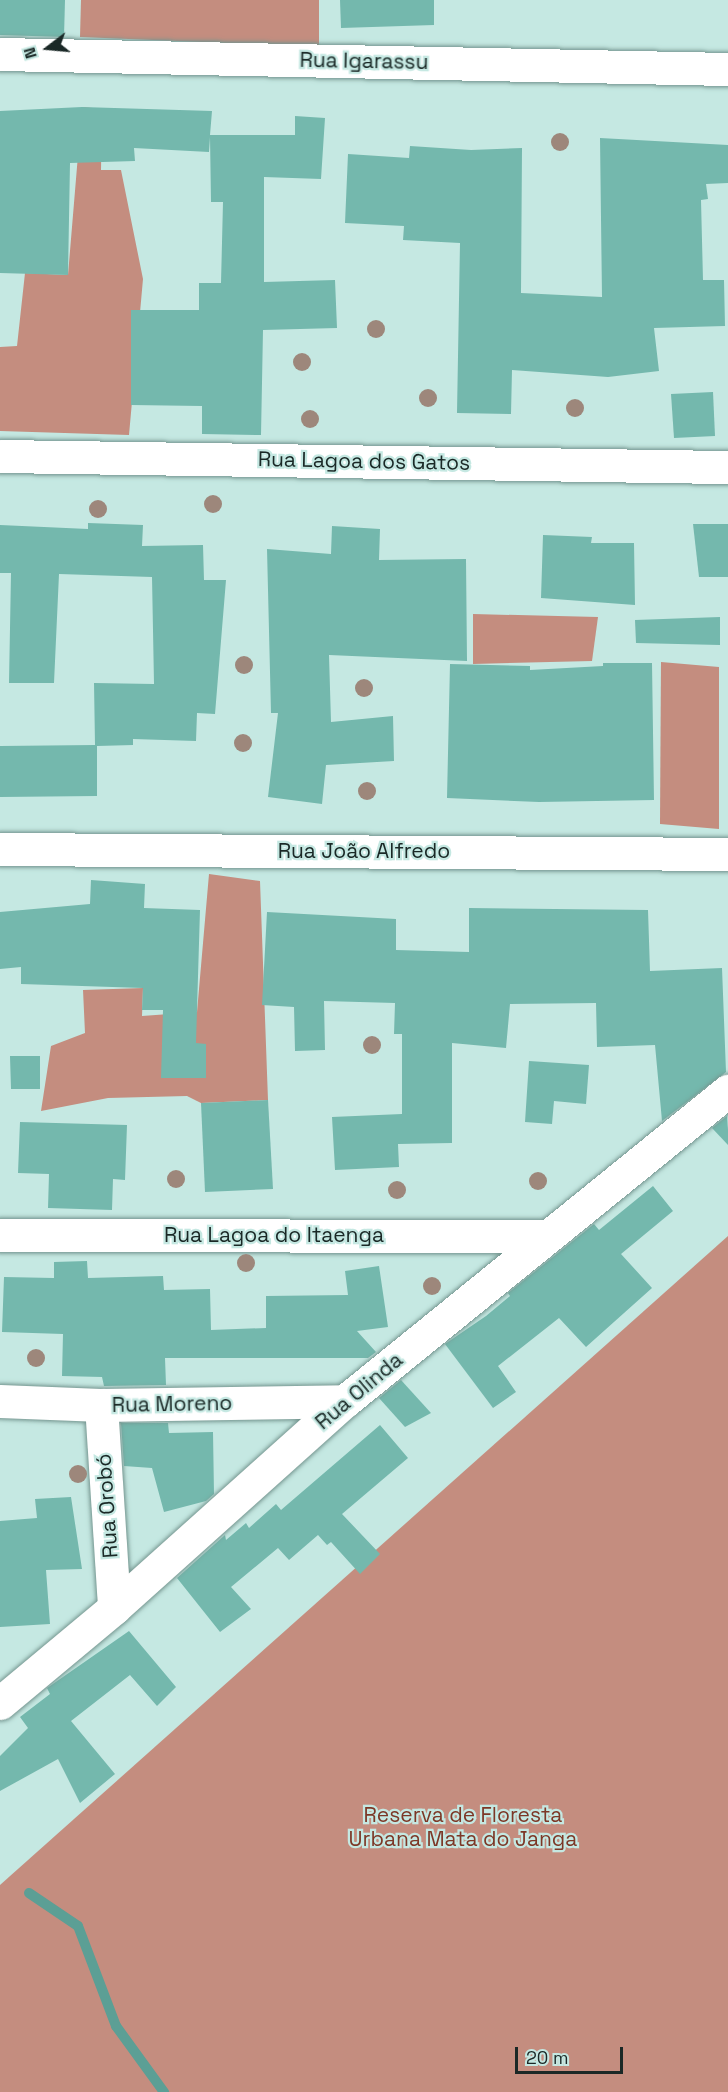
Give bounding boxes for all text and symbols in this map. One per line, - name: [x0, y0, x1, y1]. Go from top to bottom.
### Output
- north arrow: [18, 18, 78, 78]
- text: N: [19, 45, 42, 61]
- street label: Rua Igarassu: [299, 47, 429, 75]
- street label: Rua Lagoa dos Gatos: [258, 447, 470, 475]
- street label: Rua João Alfredo: [278, 838, 450, 864]
- street label: Rua Lagoa do Itaenga: [164, 1222, 384, 1248]
- street label: Rua Olinda: [310, 1347, 408, 1435]
- street label: Rua Moreno: [112, 1390, 232, 1418]
- street label: Rua Orobó: [91, 1453, 123, 1559]
- park label: Reserva de Floresta Urbana Mata do Janga: [349, 1802, 577, 1852]
- scale bar: [518, 2035, 626, 2073]
- text: 20 m: [526, 2046, 569, 2069]

